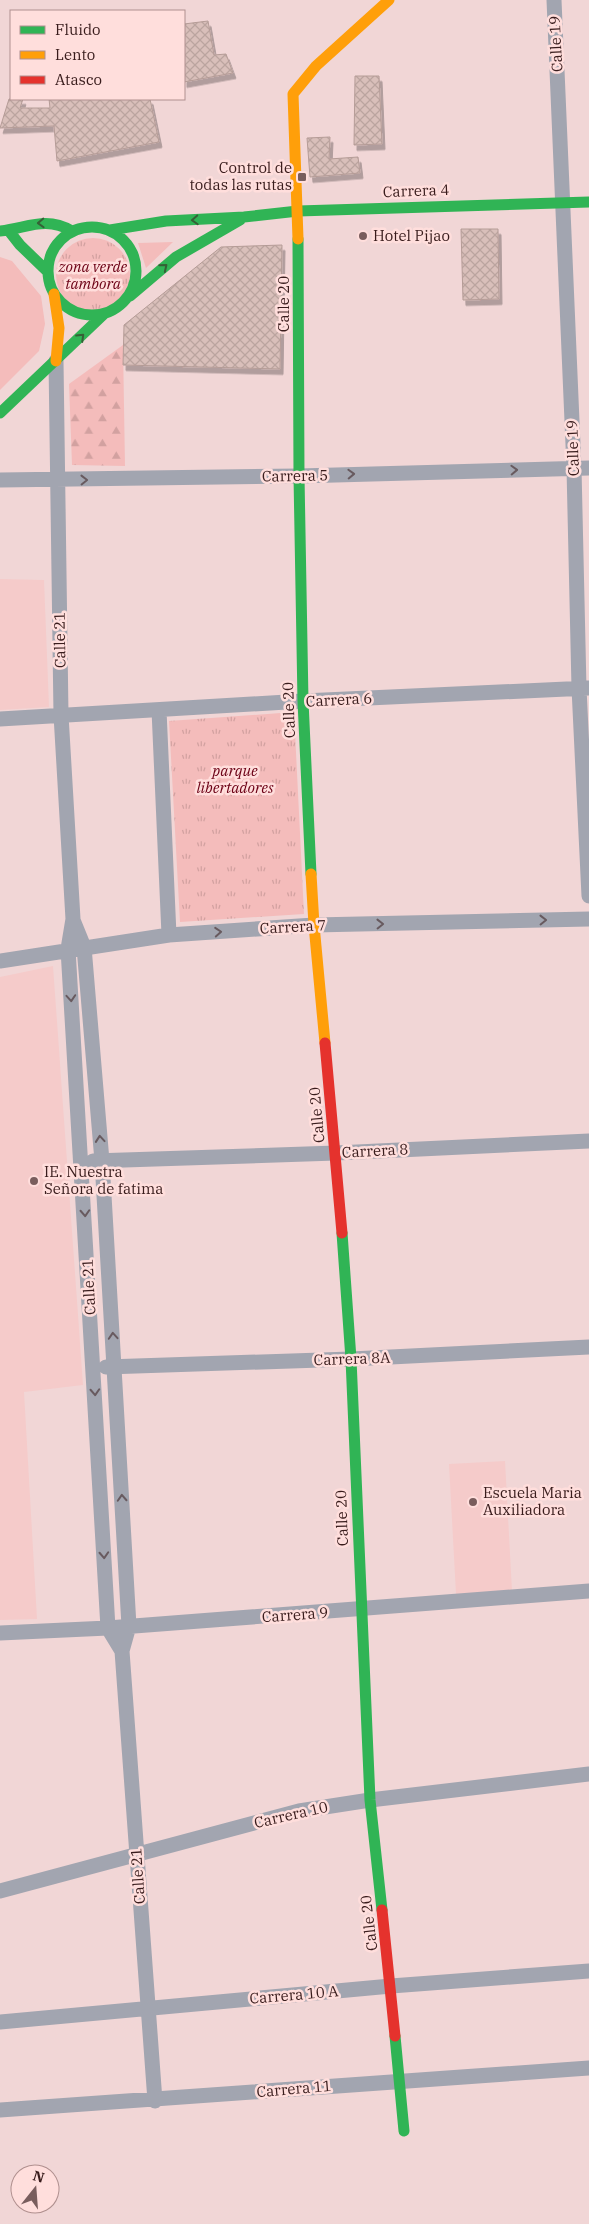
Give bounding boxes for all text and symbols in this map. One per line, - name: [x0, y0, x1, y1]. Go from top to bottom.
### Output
- legend: [10, 10, 185, 100]
- street label: Calle 19: [545, 15, 566, 73]
- text: Fluido: [55, 20, 100, 39]
- text: Lento: [55, 45, 95, 64]
- text: Atasco: [55, 70, 102, 89]
- place label: Control de todas las rutas: [189, 158, 292, 194]
- marker: Control de todas las rutas: [296, 171, 308, 183]
- street label: Carrera 4: [382, 180, 450, 201]
- one-way arrow: [191, 214, 199, 225]
- one-way arrow: [37, 218, 45, 228]
- place label: Hotel Pijao: [373, 226, 450, 245]
- marker: Hotel Pijao: [357, 230, 369, 242]
- park label: zona verde tambora: [58, 257, 128, 293]
- one-way arrow: [158, 265, 167, 273]
- street label: Calle 20: [274, 276, 293, 332]
- one-way arrow: [75, 334, 84, 343]
- street label: Calle 19: [562, 420, 583, 476]
- street label: Carrera 5: [262, 465, 328, 486]
- one-way arrow: [510, 465, 518, 475]
- one-way arrow: [347, 469, 355, 480]
- one-way arrow: [80, 475, 88, 485]
- street label: Calle 21: [50, 612, 69, 668]
- street label: Calle 20: [278, 682, 299, 738]
- street label: Carrera 6: [305, 688, 373, 711]
- park label: parque libertadores: [196, 761, 274, 797]
- street label: Carrera 7: [259, 915, 327, 938]
- one-way arrow: [539, 915, 547, 925]
- one-way arrow: [376, 919, 384, 929]
- one-way arrow: [214, 927, 222, 938]
- one-way arrow: [66, 994, 77, 1002]
- street label: Calle 20: [305, 1086, 328, 1144]
- one-way arrow: [95, 1135, 106, 1143]
- street label: Carrera 8: [341, 1139, 409, 1162]
- place label: IE. Nuestra Señora de fatima: [44, 1162, 164, 1198]
- marker: IE. Nuestra Señora de fatima: [28, 1175, 40, 1187]
- one-way arrow: [79, 1209, 90, 1217]
- street label: Calle 21: [78, 1258, 99, 1316]
- one-way arrow: [108, 1332, 119, 1340]
- street label: Carrera 8A: [313, 1348, 391, 1369]
- one-way arrow: [90, 1389, 101, 1397]
- place label: Escuela Maria Auxiliadora: [483, 1483, 582, 1519]
- street label: Calle 20: [331, 1490, 352, 1546]
- one-way arrow: [117, 1494, 128, 1502]
- marker: Escuela Maria Auxiliadora: [467, 1496, 479, 1508]
- one-way arrow: [98, 1551, 109, 1559]
- street label: Carrera 9: [261, 1603, 329, 1626]
- street label: Carrera 10: [252, 1797, 330, 1832]
- street label: Calle 21: [126, 1847, 149, 1905]
- street label: Calle 20: [356, 1894, 381, 1952]
- street label: Carrera 10 A: [249, 1981, 340, 2008]
- street label: Carrera 11: [256, 2076, 332, 2101]
- north arrow: [10, 2164, 60, 2214]
- text: N: [31, 2166, 47, 2187]

